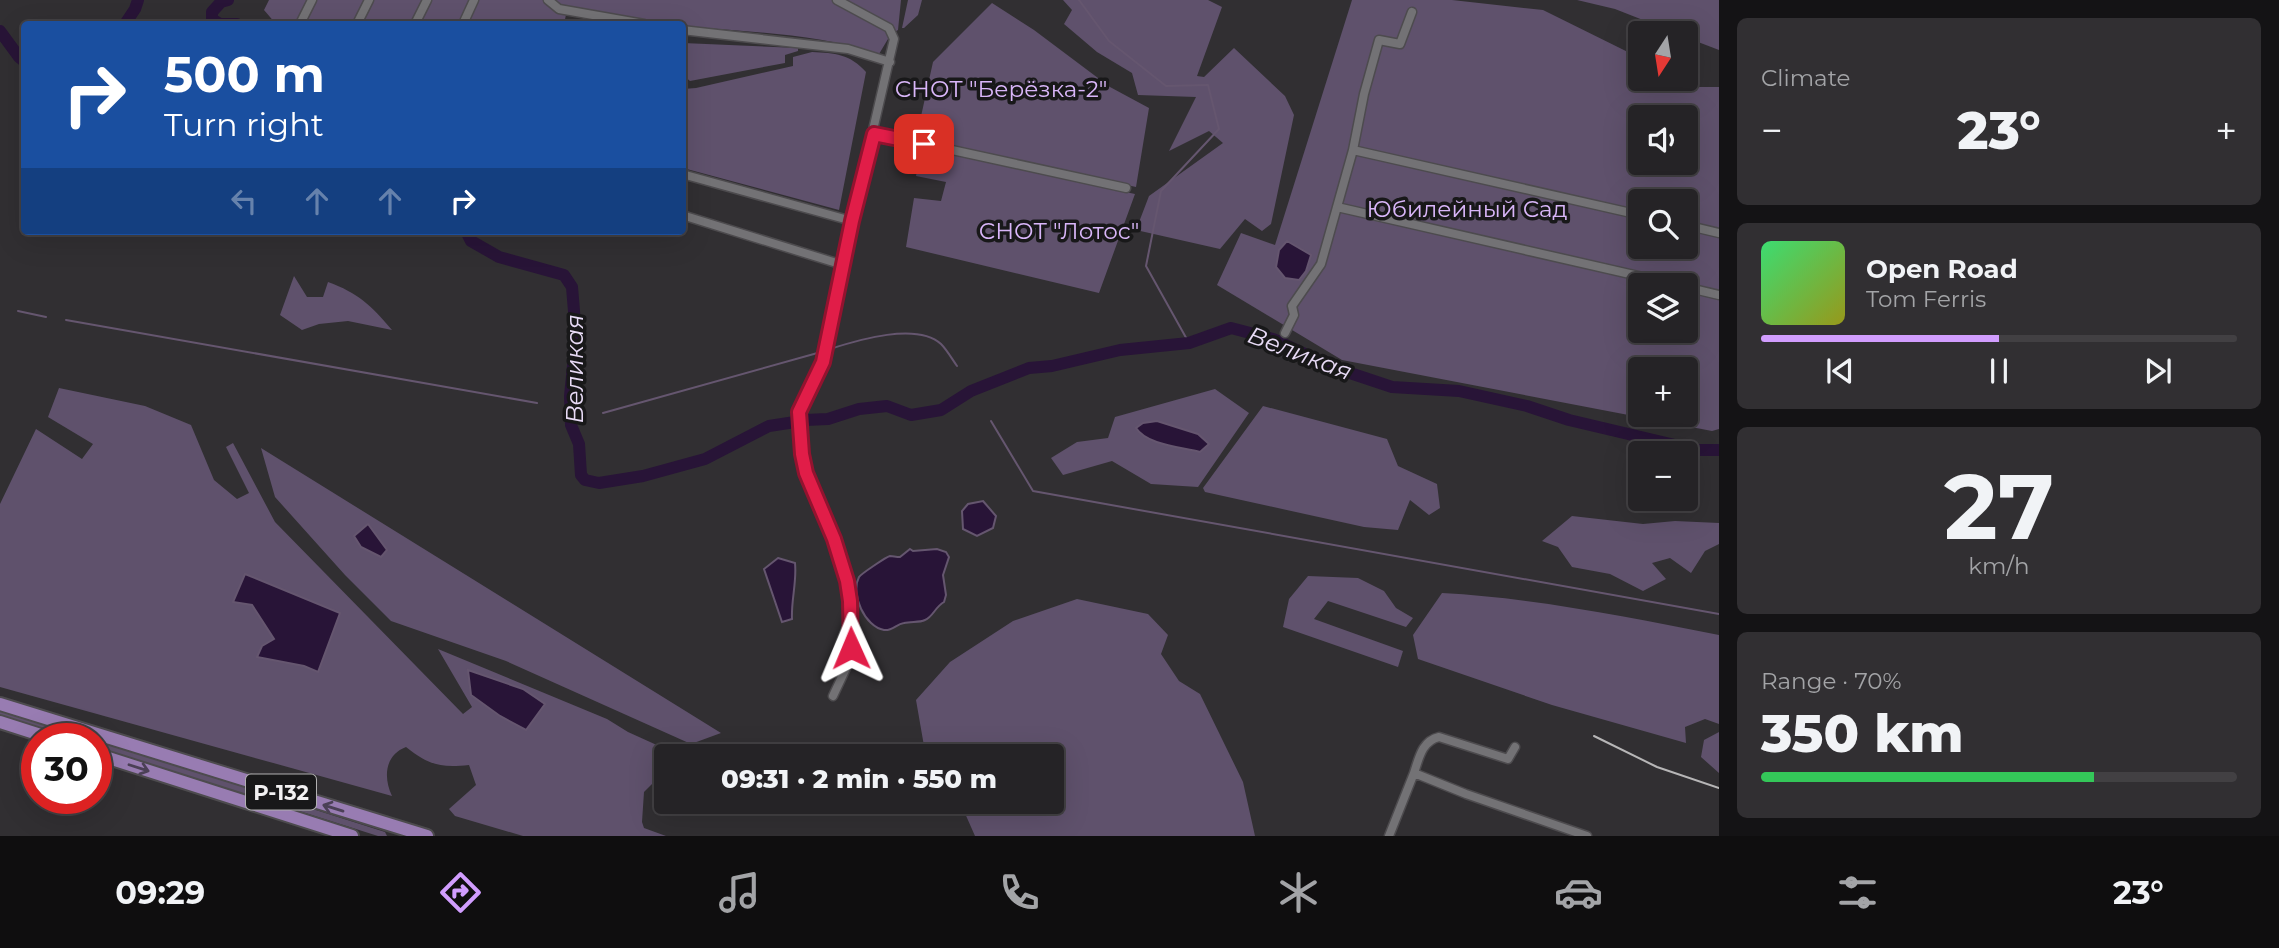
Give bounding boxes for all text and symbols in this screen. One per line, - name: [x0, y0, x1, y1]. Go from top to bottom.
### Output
- north arrow: [1628, 21, 1698, 91]
- map controls: [1628, 21, 1698, 511]
- text: 500 m: [164, 45, 325, 104]
- icon: right: [49, 49, 140, 140]
- text: Climate: [1761, 64, 1850, 92]
- park label: СНОТ "Берёзка-2": [895, 75, 1107, 103]
- text: 23°: [1957, 99, 2041, 162]
- text: Turn right: [164, 105, 324, 144]
- button: sound: [1628, 105, 1698, 175]
- text: −: [1761, 107, 1783, 154]
- text: +: [2215, 107, 2237, 154]
- pin: [894, 114, 954, 174]
- icon: arrive: [905, 125, 943, 163]
- icon: left: [225, 182, 263, 220]
- icon: ahead: [298, 182, 336, 220]
- icon: ahead: [371, 182, 409, 220]
- icon: right: [444, 182, 482, 220]
- button: search: [1628, 189, 1698, 259]
- park label: Юбилейный Сад: [1367, 195, 1567, 223]
- park label: СНОТ "Лотос": [979, 217, 1139, 245]
- text: Open Road: [1866, 253, 2018, 285]
- button: layers: [1628, 273, 1698, 343]
- text: Tom Ferris: [1866, 285, 1986, 313]
- water label: Великая: [560, 314, 589, 424]
- water label: Великая: [1244, 320, 1356, 386]
- icon: previous: [1821, 352, 1859, 390]
- icon: pause: [1980, 352, 2018, 390]
- icon: next: [2139, 352, 2177, 390]
- button: +: [1628, 357, 1698, 427]
- button: −: [1628, 441, 1698, 511]
- text: 27: [1944, 451, 2054, 562]
- text: km/h: [1968, 552, 2030, 580]
- position arrow: [814, 611, 888, 685]
- text: Range · 70%: [1761, 667, 1902, 695]
- text: 350 km: [1761, 702, 1964, 765]
- speed limit sign: 30: [21, 723, 112, 814]
- one-way arrow: [127, 762, 149, 775]
- text: 09:31 · 2 min · 550 m: [721, 763, 997, 795]
- road number: Р-132: [246, 774, 316, 810]
- one-way arrow: [322, 800, 344, 813]
- icon: directions: [436, 868, 485, 917]
- icon: music: [715, 868, 764, 917]
- icon: phone: [995, 868, 1044, 917]
- icon: climate: [1274, 868, 1323, 917]
- icon: car: [1554, 868, 1603, 917]
- icon: filters: [1833, 868, 1882, 917]
- text: 09:29: [115, 873, 205, 912]
- text: 23°: [2113, 873, 2164, 912]

